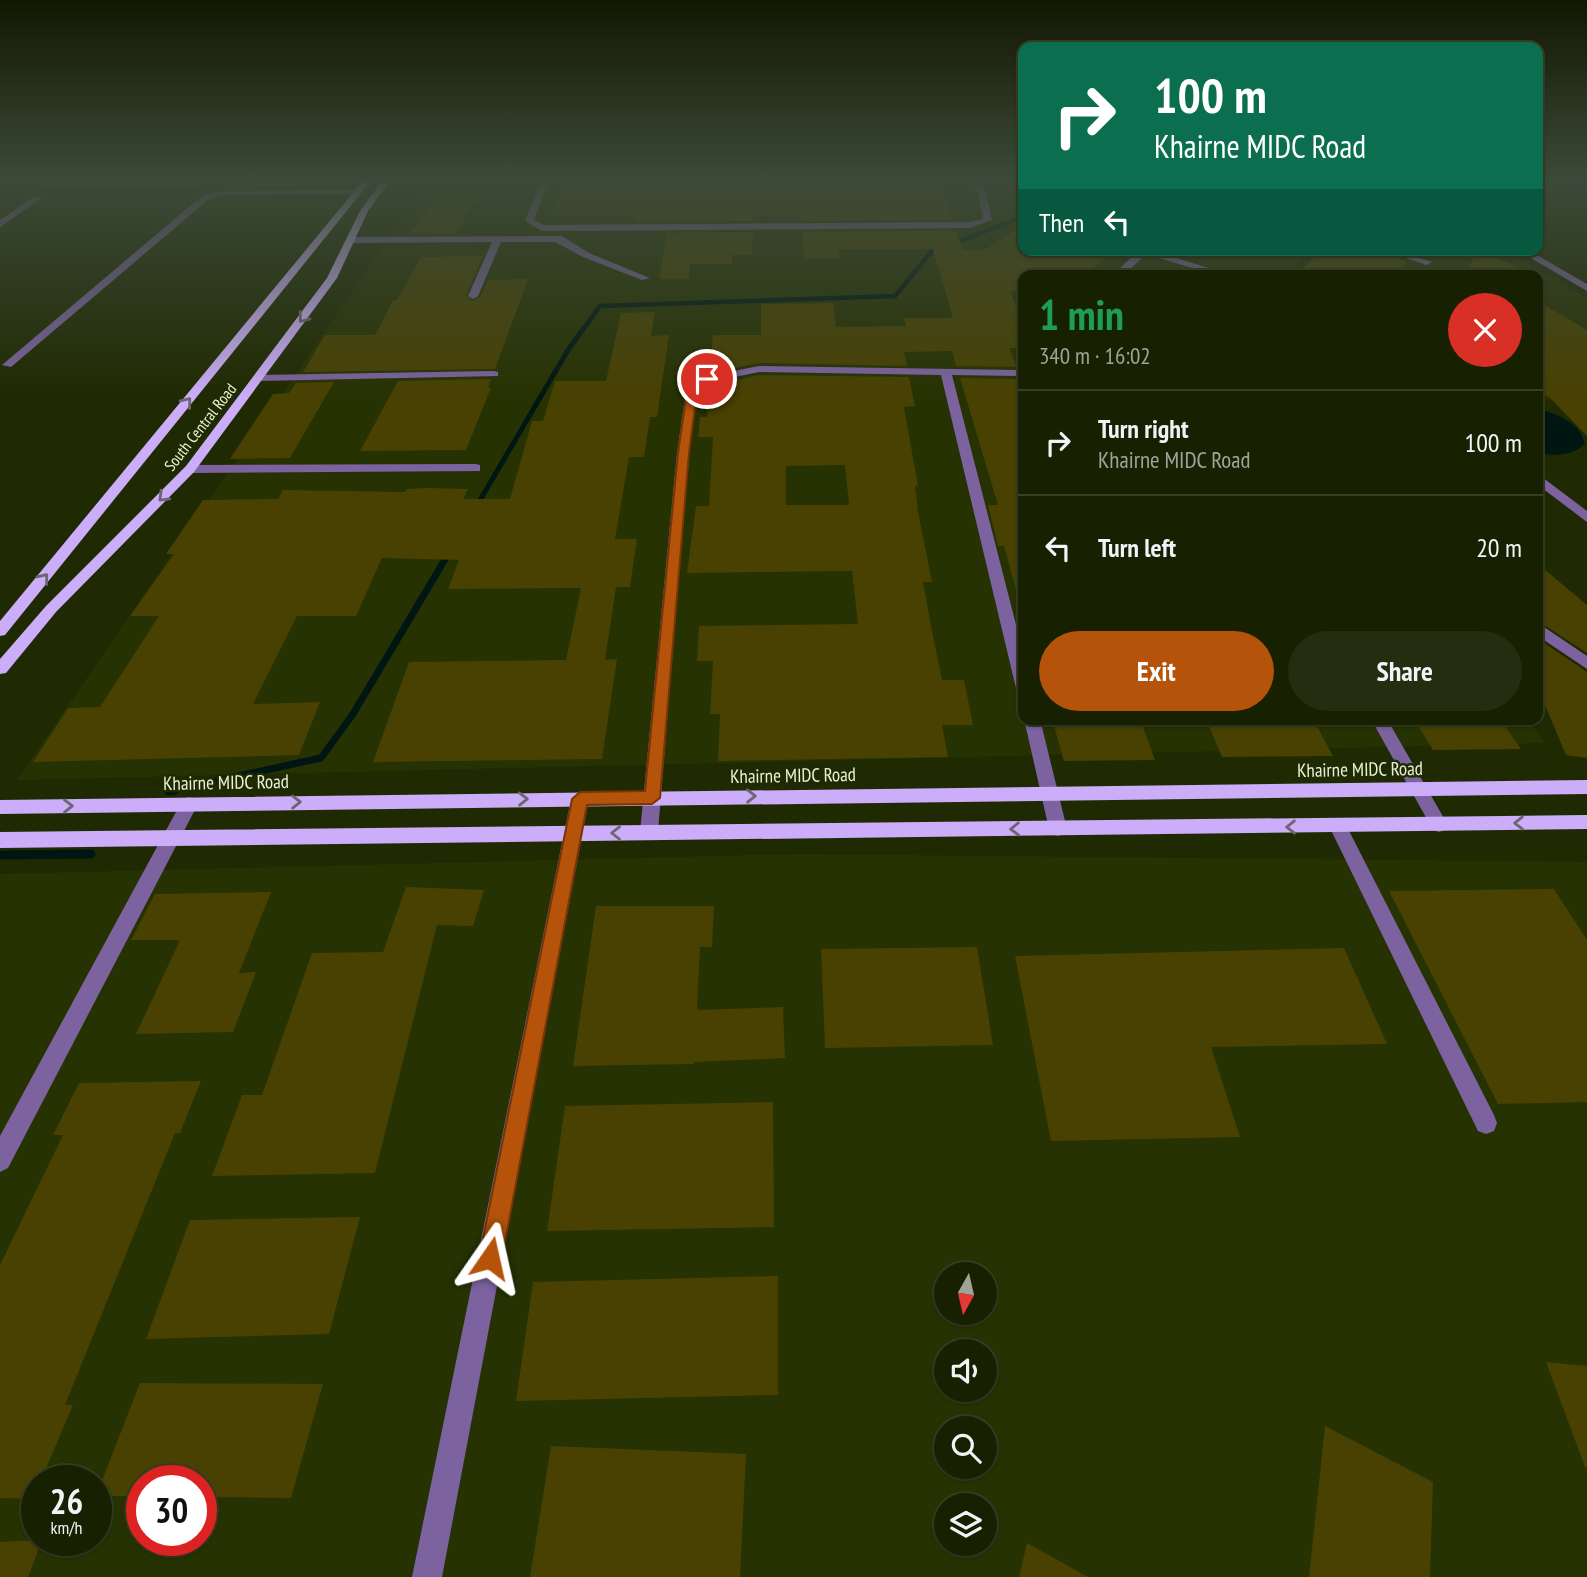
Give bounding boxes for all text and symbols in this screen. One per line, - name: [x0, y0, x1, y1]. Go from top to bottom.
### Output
- text: 100 m: [1154, 63, 1267, 127]
- icon: right: [1039, 70, 1130, 161]
- text: Khairne MIDC Road: [1154, 125, 1366, 167]
- icon: left: [1098, 203, 1136, 241]
- text: Then: [1039, 206, 1084, 239]
- text: 1 min: [1039, 287, 1124, 342]
- button: close: [1448, 293, 1522, 367]
- one-way arrow: [298, 310, 311, 323]
- text: 340 m · 16:02: [1039, 341, 1151, 370]
- pin: [677, 349, 737, 409]
- icon: arrive: [688, 360, 726, 398]
- street label: South Central Road: [160, 379, 240, 475]
- one-way arrow: [179, 397, 192, 409]
- text: Turn right: [1098, 412, 1189, 445]
- icon: right: [1039, 424, 1077, 462]
- text: 100 m: [1464, 426, 1522, 459]
- text: Khairne MIDC Road: [1098, 445, 1250, 474]
- one-way arrow: [158, 488, 171, 501]
- icon: left: [1039, 529, 1077, 567]
- text: Turn left: [1098, 531, 1176, 564]
- text: 20 m: [1476, 531, 1522, 564]
- one-way arrow: [35, 574, 48, 586]
- button: Exit: [1039, 631, 1274, 711]
- button: Share: [1288, 631, 1522, 711]
- street label: Khairne MIDC Road: [1297, 756, 1423, 782]
- street label: Khairne MIDC Road: [730, 762, 856, 788]
- street label: Khairne MIDC Road: [163, 769, 289, 795]
- one-way arrow: [745, 789, 756, 804]
- one-way arrow: [518, 792, 529, 807]
- one-way arrow: [290, 795, 301, 810]
- one-way arrow: [63, 798, 74, 814]
- one-way arrow: [1513, 816, 1524, 831]
- one-way arrow: [1286, 819, 1297, 834]
- one-way arrow: [1009, 821, 1020, 837]
- one-way arrow: [610, 825, 621, 841]
- position arrow: [453, 1221, 527, 1295]
- north arrow: [934, 1262, 998, 1325]
- map controls: [934, 1262, 997, 1556]
- button: sound: [934, 1339, 997, 1402]
- button: search: [934, 1416, 997, 1479]
- speed limit sign: 30: [126, 1465, 217, 1556]
- text: 26: [50, 1478, 83, 1524]
- button: layers: [934, 1493, 997, 1556]
- text: km/h: [51, 1516, 82, 1539]

